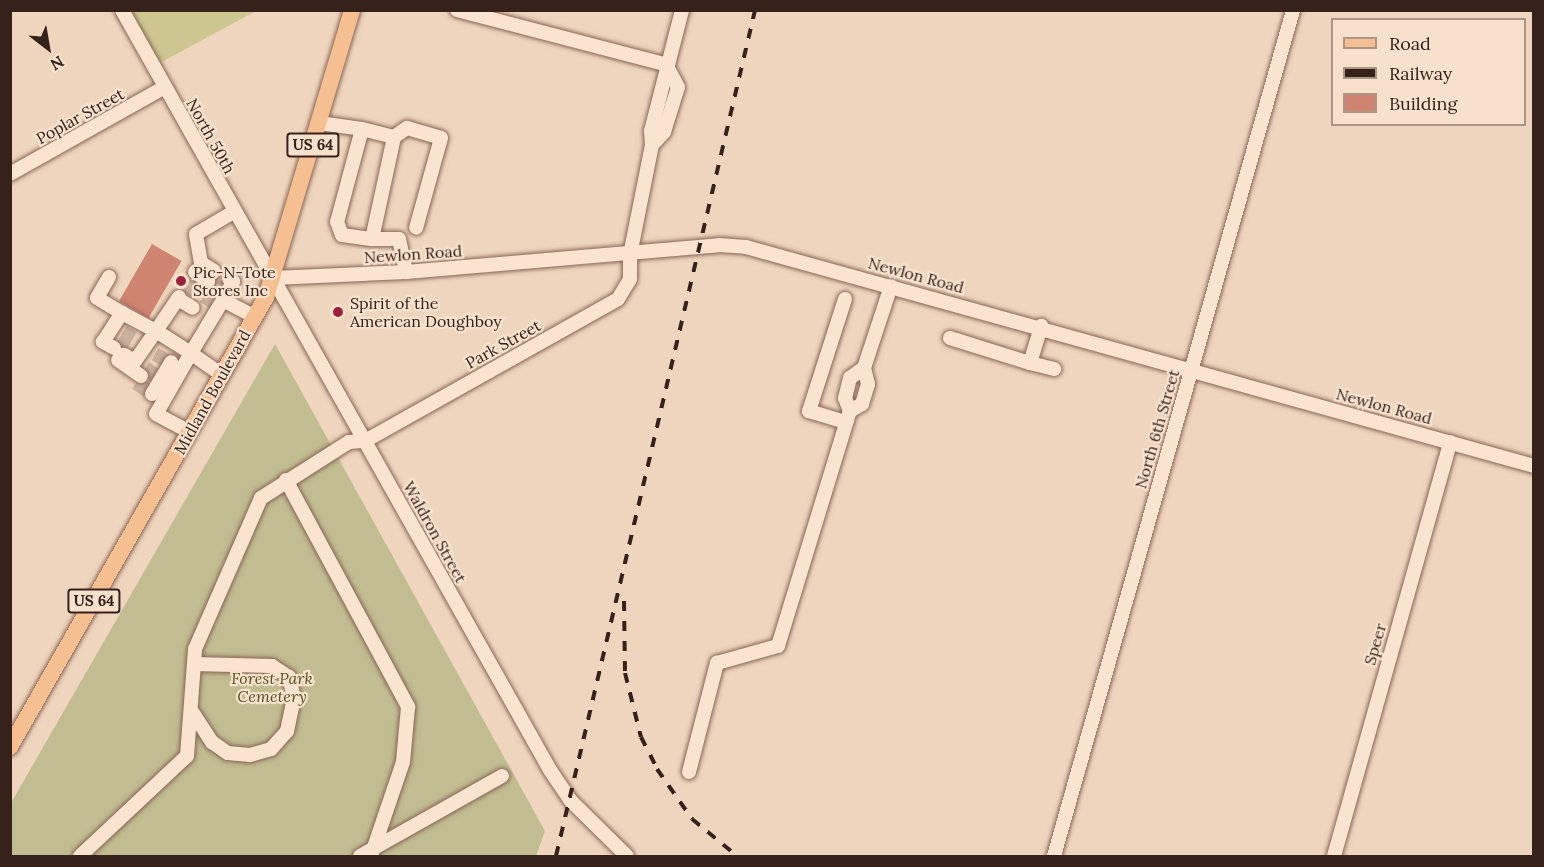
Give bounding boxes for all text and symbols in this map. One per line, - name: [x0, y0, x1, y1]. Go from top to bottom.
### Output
- north arrow: [18, 18, 78, 78]
- legend: [1331, 18, 1526, 126]
- text: Road: [1389, 32, 1431, 55]
- text: N: [47, 52, 68, 75]
- text: Railway: [1389, 62, 1452, 85]
- street label: Poplar Street: [33, 84, 127, 148]
- text: Building: [1389, 92, 1457, 115]
- street label: North 50th: [183, 95, 239, 177]
- road number: US 64: [286, 133, 340, 157]
- street label: Newlon Road: [363, 241, 463, 267]
- street label: Newlon Road: [866, 253, 966, 297]
- place label: Pic-N-Tote Stores Inc: [193, 262, 276, 300]
- marker: Pic-N-Tote Stores Inc: [174, 274, 188, 288]
- place label: Spirit of the American Doughboy: [350, 293, 502, 331]
- marker: Spirit of the American Doughboy: [331, 305, 345, 319]
- street label: Park Street: [462, 316, 544, 372]
- street label: Midland Boulevard: [170, 326, 254, 458]
- street label: North 6th Street: [1131, 367, 1183, 491]
- street label: Newlon Road: [1334, 384, 1434, 428]
- street label: Waldron Street: [399, 478, 471, 586]
- road number: US 64: [67, 589, 121, 613]
- street label: Speer: [1360, 621, 1390, 667]
- park label: Forest Park Cemetery: [231, 668, 313, 706]

